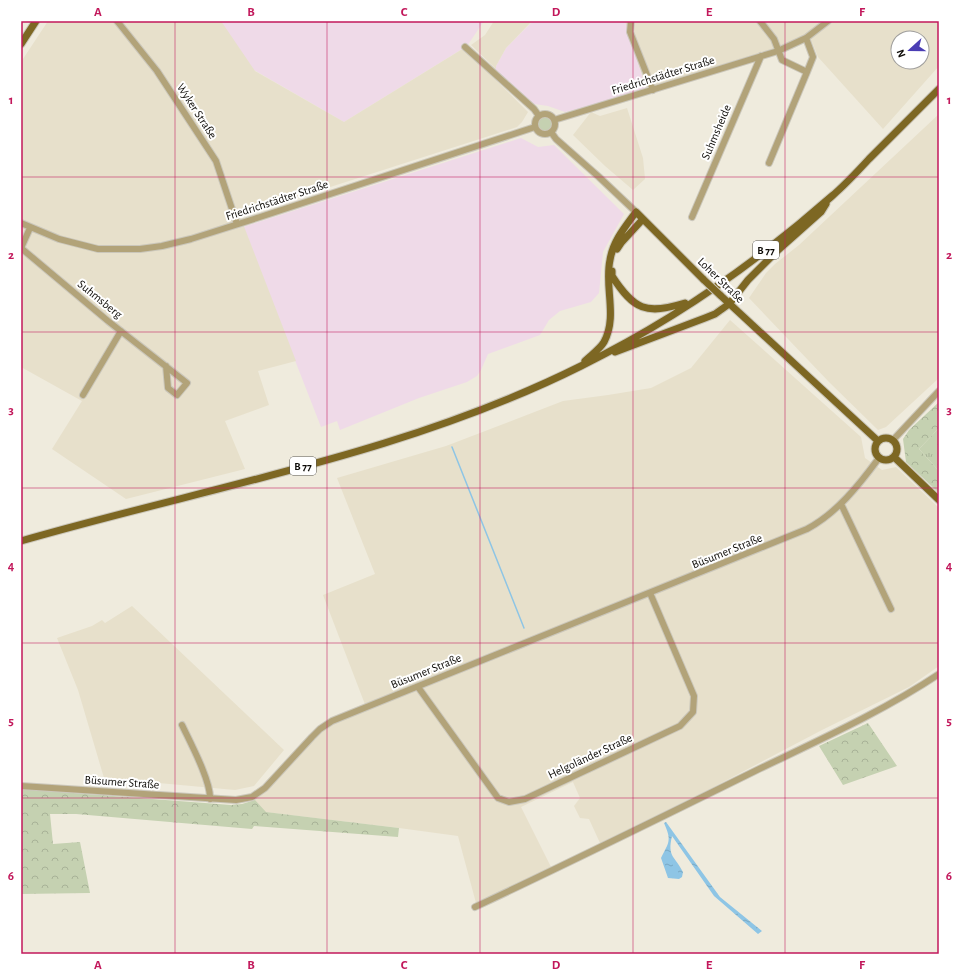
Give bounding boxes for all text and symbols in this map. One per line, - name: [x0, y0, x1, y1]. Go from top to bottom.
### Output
- text: A: [94, 6, 102, 19]
- text: B: [247, 6, 255, 19]
- text: C: [401, 6, 408, 19]
- text: D: [552, 6, 561, 19]
- text: E: [706, 6, 713, 19]
- text: F: [859, 6, 866, 19]
- north arrow: [890, 30, 930, 70]
- text: N: [895, 48, 908, 59]
- street label: Friedrichstädter Straße: [610, 54, 716, 96]
- street label: Wyker Straße: [174, 81, 219, 141]
- text: 1: [9, 94, 13, 107]
- text: 1: [947, 94, 951, 107]
- street label: Suhmsheide: [699, 103, 733, 161]
- street label: Friedrichstädter Straße: [224, 178, 330, 222]
- road number: B 77: [753, 241, 779, 259]
- text: 2: [8, 249, 14, 262]
- text: 2: [946, 249, 952, 262]
- street label: Loher Straße: [695, 255, 747, 305]
- street label: Suhmsberg: [75, 278, 125, 321]
- text: 3: [8, 404, 14, 417]
- text: 3: [946, 404, 952, 417]
- road number: B 77: [290, 457, 316, 475]
- street label: Büsumer Straße: [690, 531, 764, 571]
- text: 4: [8, 560, 15, 573]
- text: 4: [946, 560, 953, 573]
- street label: Büsumer Straße: [389, 651, 463, 691]
- text: 5: [8, 715, 14, 728]
- text: 5: [946, 715, 952, 728]
- street label: Helgoländer Straße: [546, 731, 634, 781]
- street label: Büsumer Straße: [84, 773, 160, 791]
- text: 6: [8, 870, 14, 883]
- text: 6: [946, 870, 952, 883]
- text: A: [94, 959, 102, 972]
- text: B: [247, 959, 255, 972]
- text: C: [401, 959, 408, 972]
- text: D: [552, 959, 561, 972]
- text: E: [706, 959, 713, 972]
- text: F: [859, 959, 866, 972]

